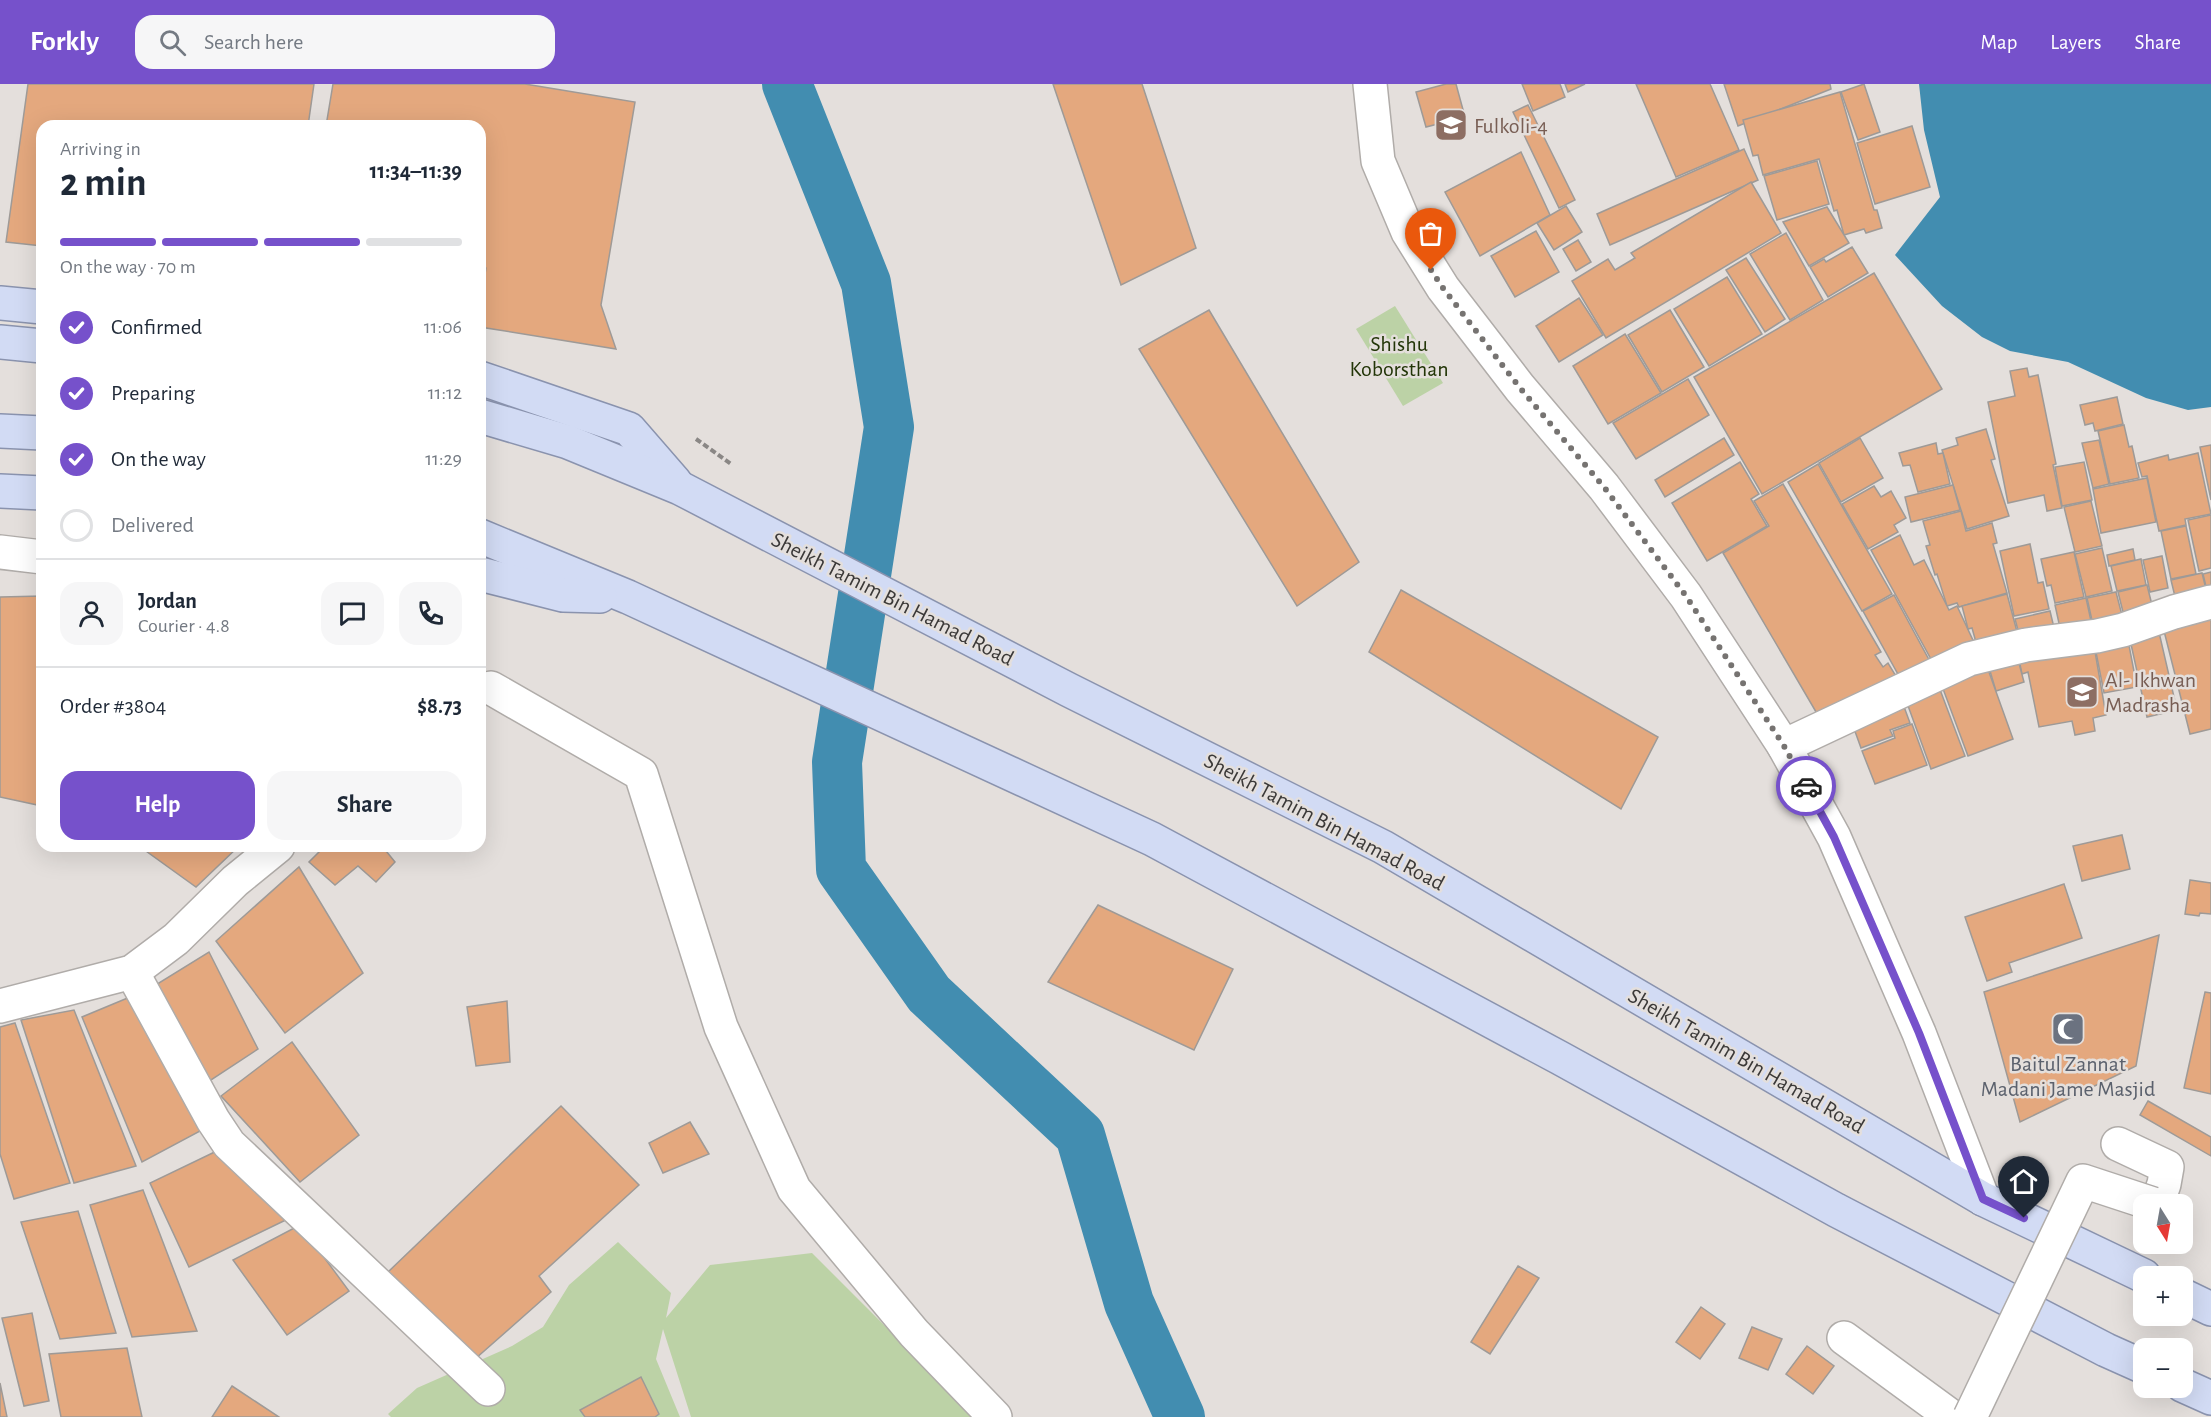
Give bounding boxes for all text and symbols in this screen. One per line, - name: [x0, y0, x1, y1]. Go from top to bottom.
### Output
- search box: [135, 15, 555, 69]
- icon: search: [156, 26, 189, 59]
- text: Forkly: [30, 28, 99, 56]
- text: Search here: [204, 31, 303, 53]
- text: Map: [1981, 32, 2017, 53]
- text: Layers: [2050, 32, 2101, 53]
- text: Share: [2134, 32, 2181, 53]
- school or university icon: Fulkoli-4: [1433, 107, 1469, 143]
- place label: Fulkoli-4: [1474, 115, 1548, 137]
- text: Arriving in: [60, 139, 141, 159]
- text: 11:34–11:39: [369, 160, 462, 182]
- text: 2 min: [60, 164, 147, 203]
- pin: [1405, 208, 1456, 270]
- icon: bag: [1414, 217, 1447, 250]
- text: On the way · 70 m: [60, 257, 196, 277]
- icon: check: [60, 311, 93, 344]
- text: Confirmed: [111, 316, 202, 338]
- text: 11:06: [424, 317, 462, 337]
- park label: Shishu Koborsthan: [1349, 333, 1449, 380]
- icon: check: [60, 377, 93, 410]
- text: Preparing: [111, 382, 195, 404]
- text: 11:12: [428, 383, 462, 403]
- icon: check: [60, 443, 93, 476]
- text: On the way: [111, 448, 206, 470]
- text: 11:29: [425, 449, 462, 469]
- text: Delivered: [111, 514, 194, 536]
- street label: Sheikh Tamim Bin Hamad Road: [768, 528, 1017, 670]
- button: person: [60, 582, 123, 645]
- button: chat: [321, 582, 384, 645]
- button: phone: [399, 582, 462, 645]
- text: Jordan: [138, 590, 197, 612]
- text: Courier · 4.8: [138, 616, 230, 636]
- place label: Al- Ikhwan Madrasha: [2105, 669, 2196, 716]
- school or university icon: Al- Ikhwan Madrasha: [2064, 674, 2100, 710]
- text: Order #3804: [60, 695, 166, 717]
- text: $8.73: [417, 695, 462, 717]
- street label: Sheikh Tamim Bin Hamad Road: [1201, 749, 1448, 895]
- courier: [1776, 756, 1836, 816]
- icon: car: [1790, 770, 1823, 803]
- button: Help: [60, 771, 255, 840]
- button: Share: [267, 771, 462, 840]
- street label: Sheikh Tamim Bin Hamad Road: [1625, 984, 1868, 1138]
- mosque icon: Baitul Zannat Madani Jame Masjid: [2050, 1011, 2086, 1047]
- place label: Baitul Zannat Madani Jame Masjid: [1981, 1053, 2155, 1100]
- pin: [1998, 1156, 2049, 1218]
- icon: home: [2007, 1165, 2040, 1198]
- north arrow: [2133, 1194, 2193, 1254]
- map controls: [2133, 1194, 2193, 1398]
- button: +: [2133, 1266, 2193, 1326]
- button: −: [2133, 1338, 2193, 1398]

